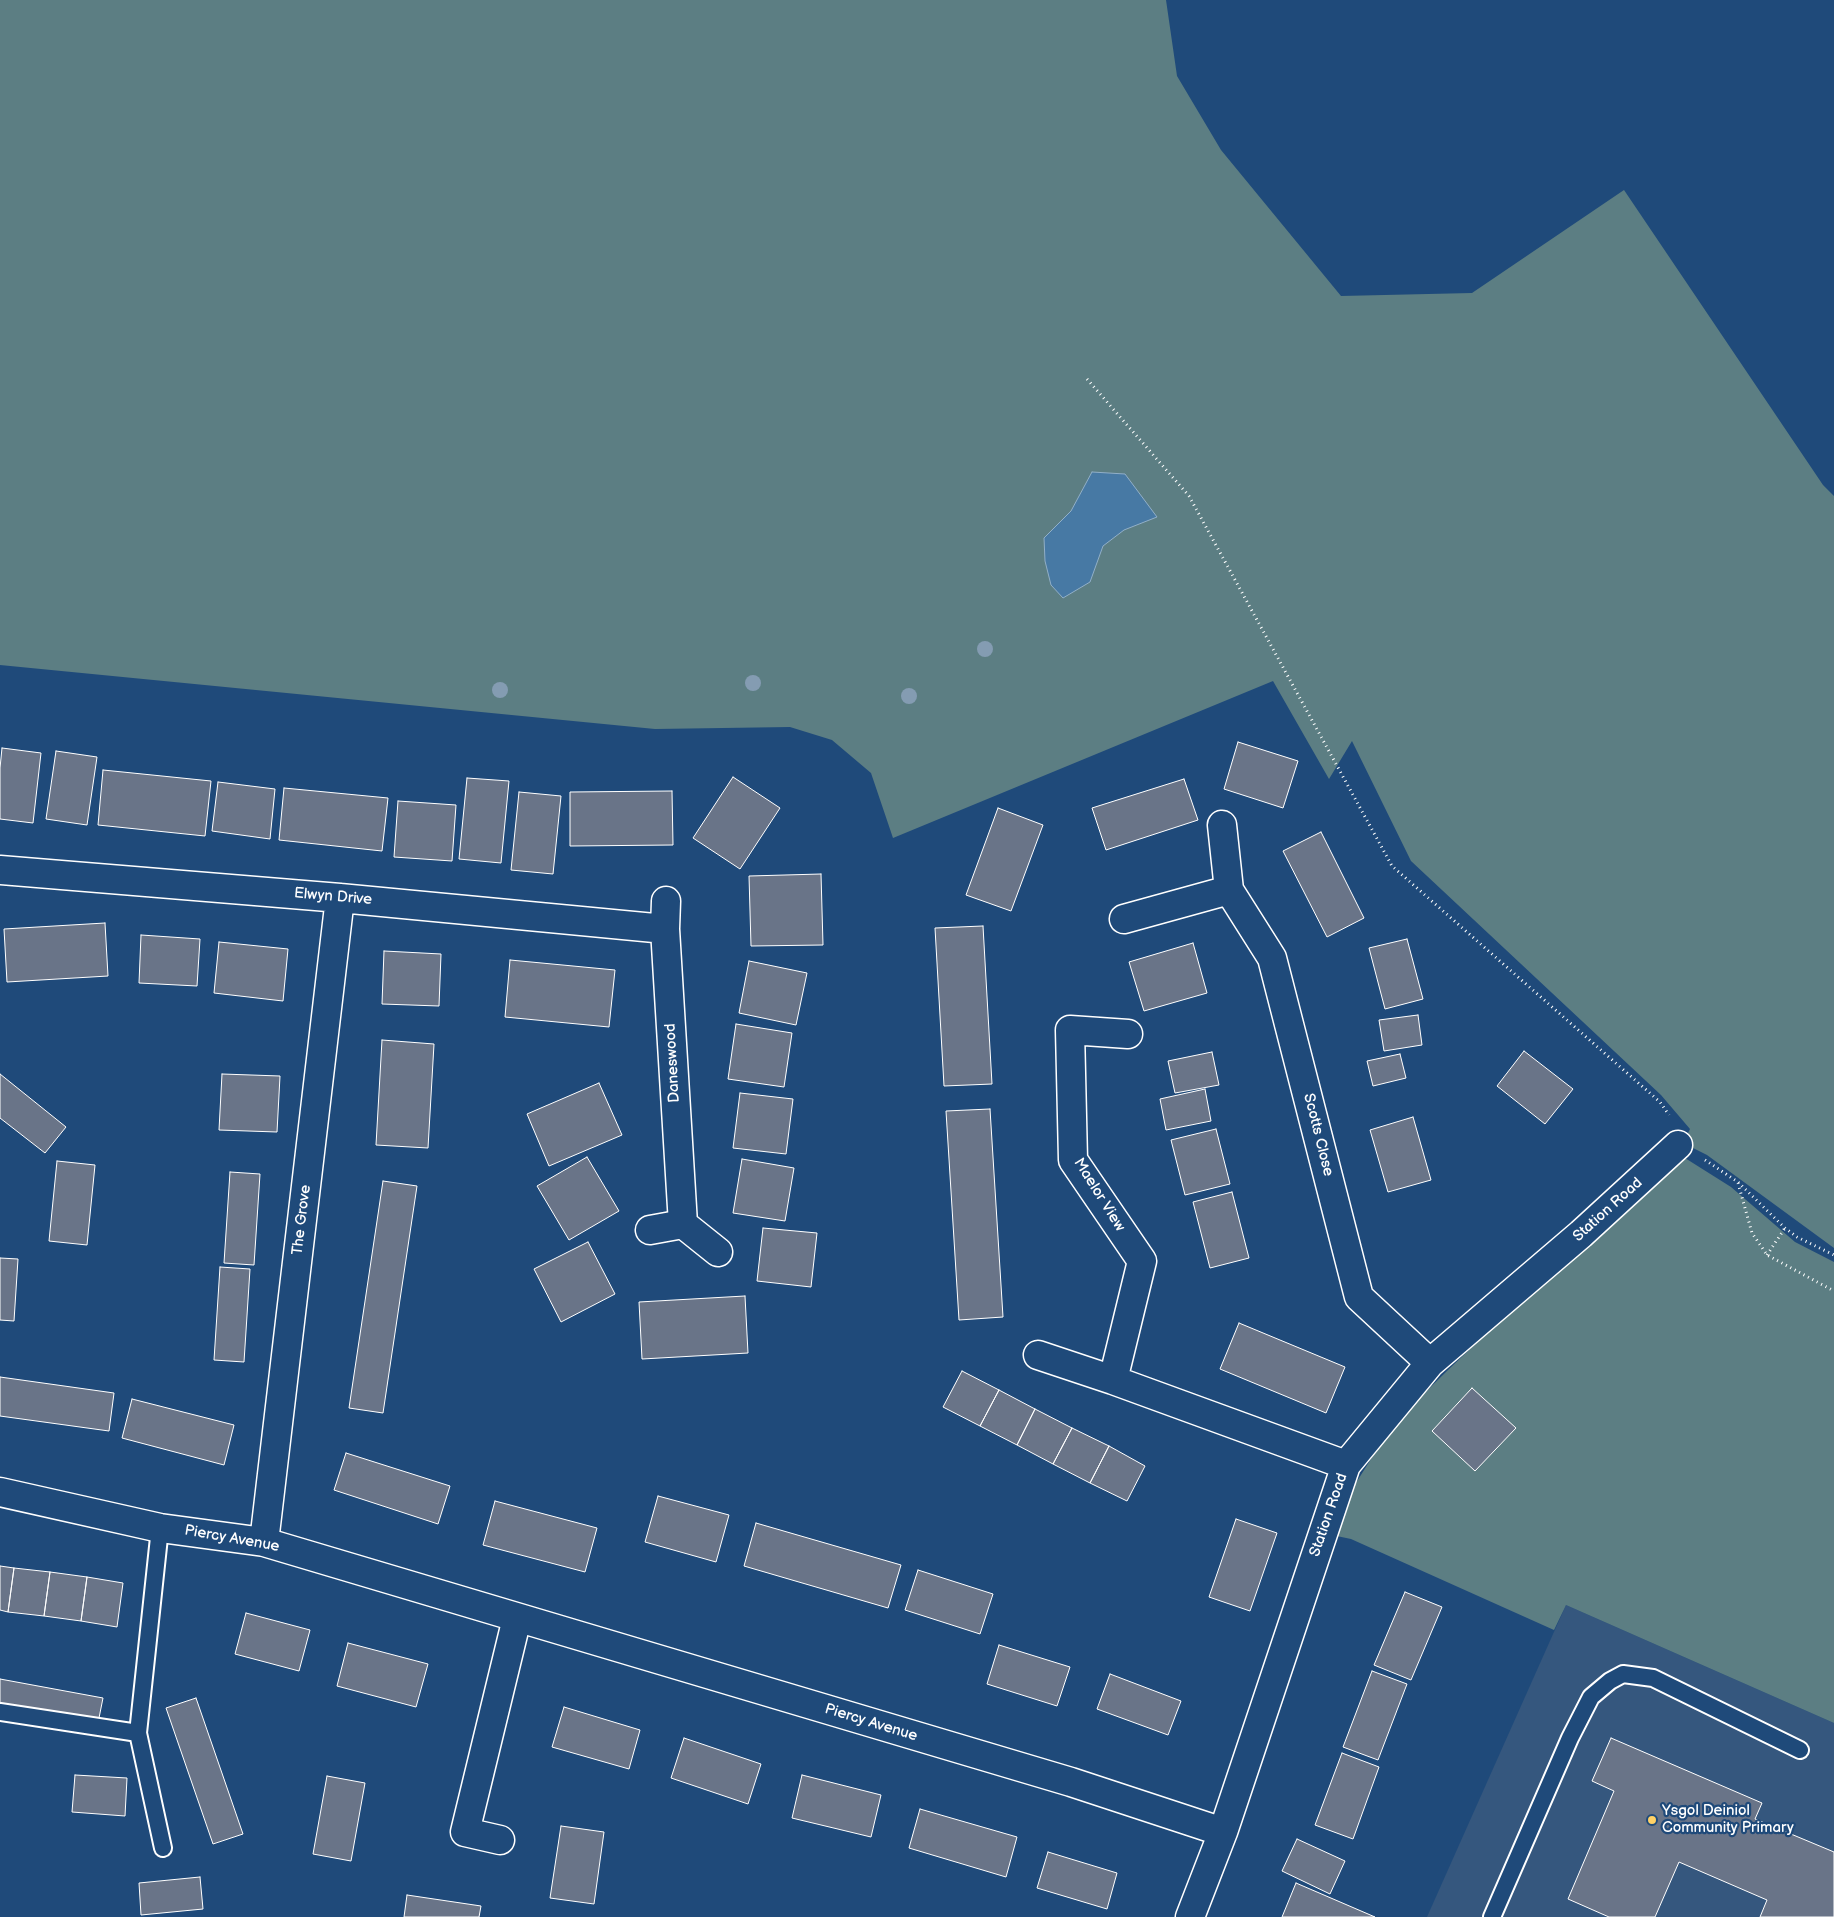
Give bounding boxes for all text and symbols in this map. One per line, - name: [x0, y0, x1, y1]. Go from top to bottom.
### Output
- street label: Elwyn Drive: [293, 885, 373, 909]
- street label: Daneswood: [662, 1023, 684, 1103]
- street label: Scotts Close: [1299, 1092, 1337, 1178]
- street label: Maelor View: [1069, 1155, 1129, 1235]
- street label: Station Road: [1570, 1174, 1646, 1246]
- street label: The Grove: [289, 1184, 315, 1256]
- street label: Station Road: [1306, 1471, 1352, 1559]
- street label: Piercy Avenue: [183, 1522, 281, 1556]
- street label: Piercy Avenue: [822, 1700, 920, 1746]
- place label: Ysgol Deiniol Community Primary: [1662, 1802, 1794, 1837]
- marker: Ysgol Deiniol Community Primary: [1646, 1814, 1658, 1826]

